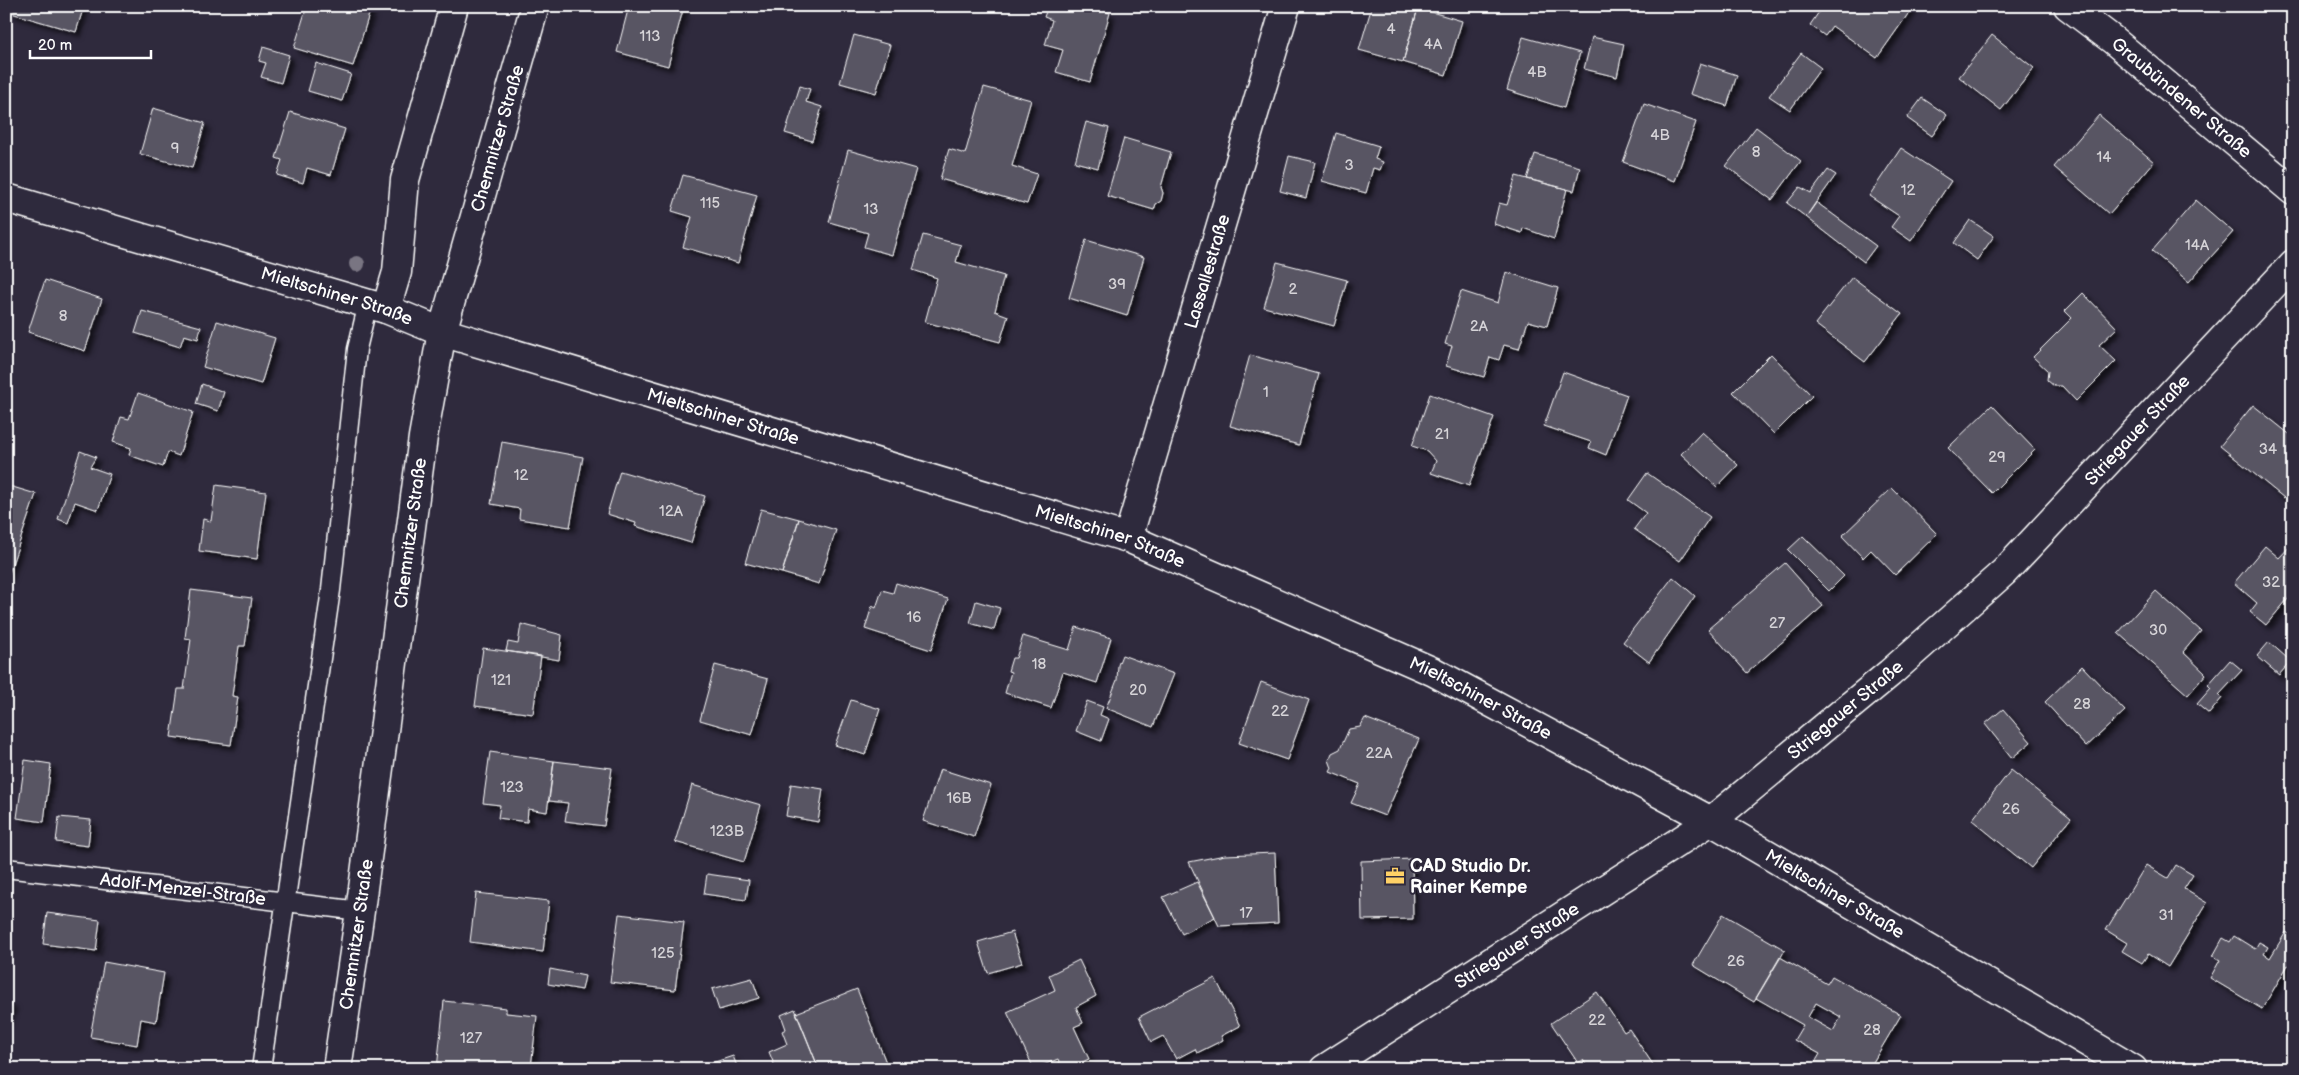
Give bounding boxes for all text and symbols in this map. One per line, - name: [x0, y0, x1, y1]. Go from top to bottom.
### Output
- house number: 4: [1386, 20, 1396, 39]
- house number: 113: [640, 27, 660, 46]
- scale bar: [30, 28, 151, 60]
- street label: Graubündener Straße: [2107, 33, 2256, 163]
- house number: 4A: [1424, 35, 1443, 54]
- text: 20 m: [38, 36, 72, 55]
- street label: Chemnitzer Straße: [467, 62, 529, 214]
- house number: 4B: [1527, 63, 1547, 82]
- house number: 4B: [1650, 126, 1670, 145]
- house number: 9: [171, 139, 179, 158]
- house number: 8: [1752, 143, 1761, 162]
- house number: 14: [2097, 148, 2111, 167]
- house number: 3: [1344, 156, 1354, 175]
- house number: 12: [1901, 181, 1915, 200]
- house number: 115: [700, 194, 720, 213]
- house number: 13: [863, 200, 879, 219]
- street label: Lassallestraße: [1181, 212, 1235, 331]
- house number: 14A: [2185, 236, 2210, 255]
- street label: Mieltschiner Straße: [258, 263, 416, 330]
- house number: 39: [1108, 275, 1126, 294]
- house number: 2: [1289, 280, 1298, 299]
- house number: 8: [59, 307, 68, 326]
- house number: 2A: [1470, 317, 1489, 336]
- street label: Striegauer Straße: [2081, 370, 2195, 490]
- house number: 1: [1263, 383, 1269, 402]
- street label: Mieltschiner Straße: [644, 384, 802, 450]
- house number: 21: [1435, 425, 1449, 444]
- house number: 34: [2259, 440, 2277, 459]
- house number: 29: [1988, 448, 2006, 467]
- street label: Chemnitzer Straße: [390, 456, 431, 610]
- house number: 12: [514, 466, 528, 485]
- street label: Mieltschiner Straße: [1032, 501, 1188, 573]
- house number: 12A: [659, 502, 684, 521]
- house number: 32: [2262, 573, 2280, 592]
- house number: 16: [907, 608, 921, 627]
- house number: 27: [1769, 614, 1786, 633]
- house number: 30: [2149, 621, 2167, 640]
- street label: Mieltschiner Straße: [1406, 653, 1555, 744]
- house number: 18: [1032, 655, 1047, 674]
- street label: Striegauer Straße: [1784, 656, 1908, 764]
- house number: 121: [491, 671, 511, 690]
- house number: 20: [1129, 681, 1147, 700]
- house number: 28: [2073, 695, 2091, 714]
- house number: 22: [1271, 702, 1289, 721]
- house number: 22A: [1366, 744, 1393, 763]
- house number: 123: [500, 778, 524, 797]
- house number: 16B: [946, 789, 972, 808]
- house number: 26: [2002, 800, 2020, 819]
- house number: 123B: [710, 822, 744, 841]
- street label: Mieltschiner Straße: [1761, 845, 1908, 943]
- place label: CAD Studio Dr. Rainer Kempe: [1410, 856, 1531, 898]
- street label: Chemnitzer Straße: [336, 858, 378, 1011]
- office icon: CAD Studio Dr. Rainer Kempe: [1384, 865, 1406, 887]
- street label: Adolf-Menzel-Straße: [99, 869, 267, 910]
- street label: Striegauer Straße: [1451, 898, 1583, 993]
- house number: 17: [1239, 904, 1253, 923]
- house number: 31: [2158, 906, 2174, 925]
- house number: 125: [651, 944, 675, 963]
- house number: 26: [1727, 952, 1745, 971]
- house number: 22: [1588, 1011, 1606, 1030]
- house number: 28: [1863, 1021, 1881, 1040]
- house number: 127: [460, 1029, 483, 1048]

